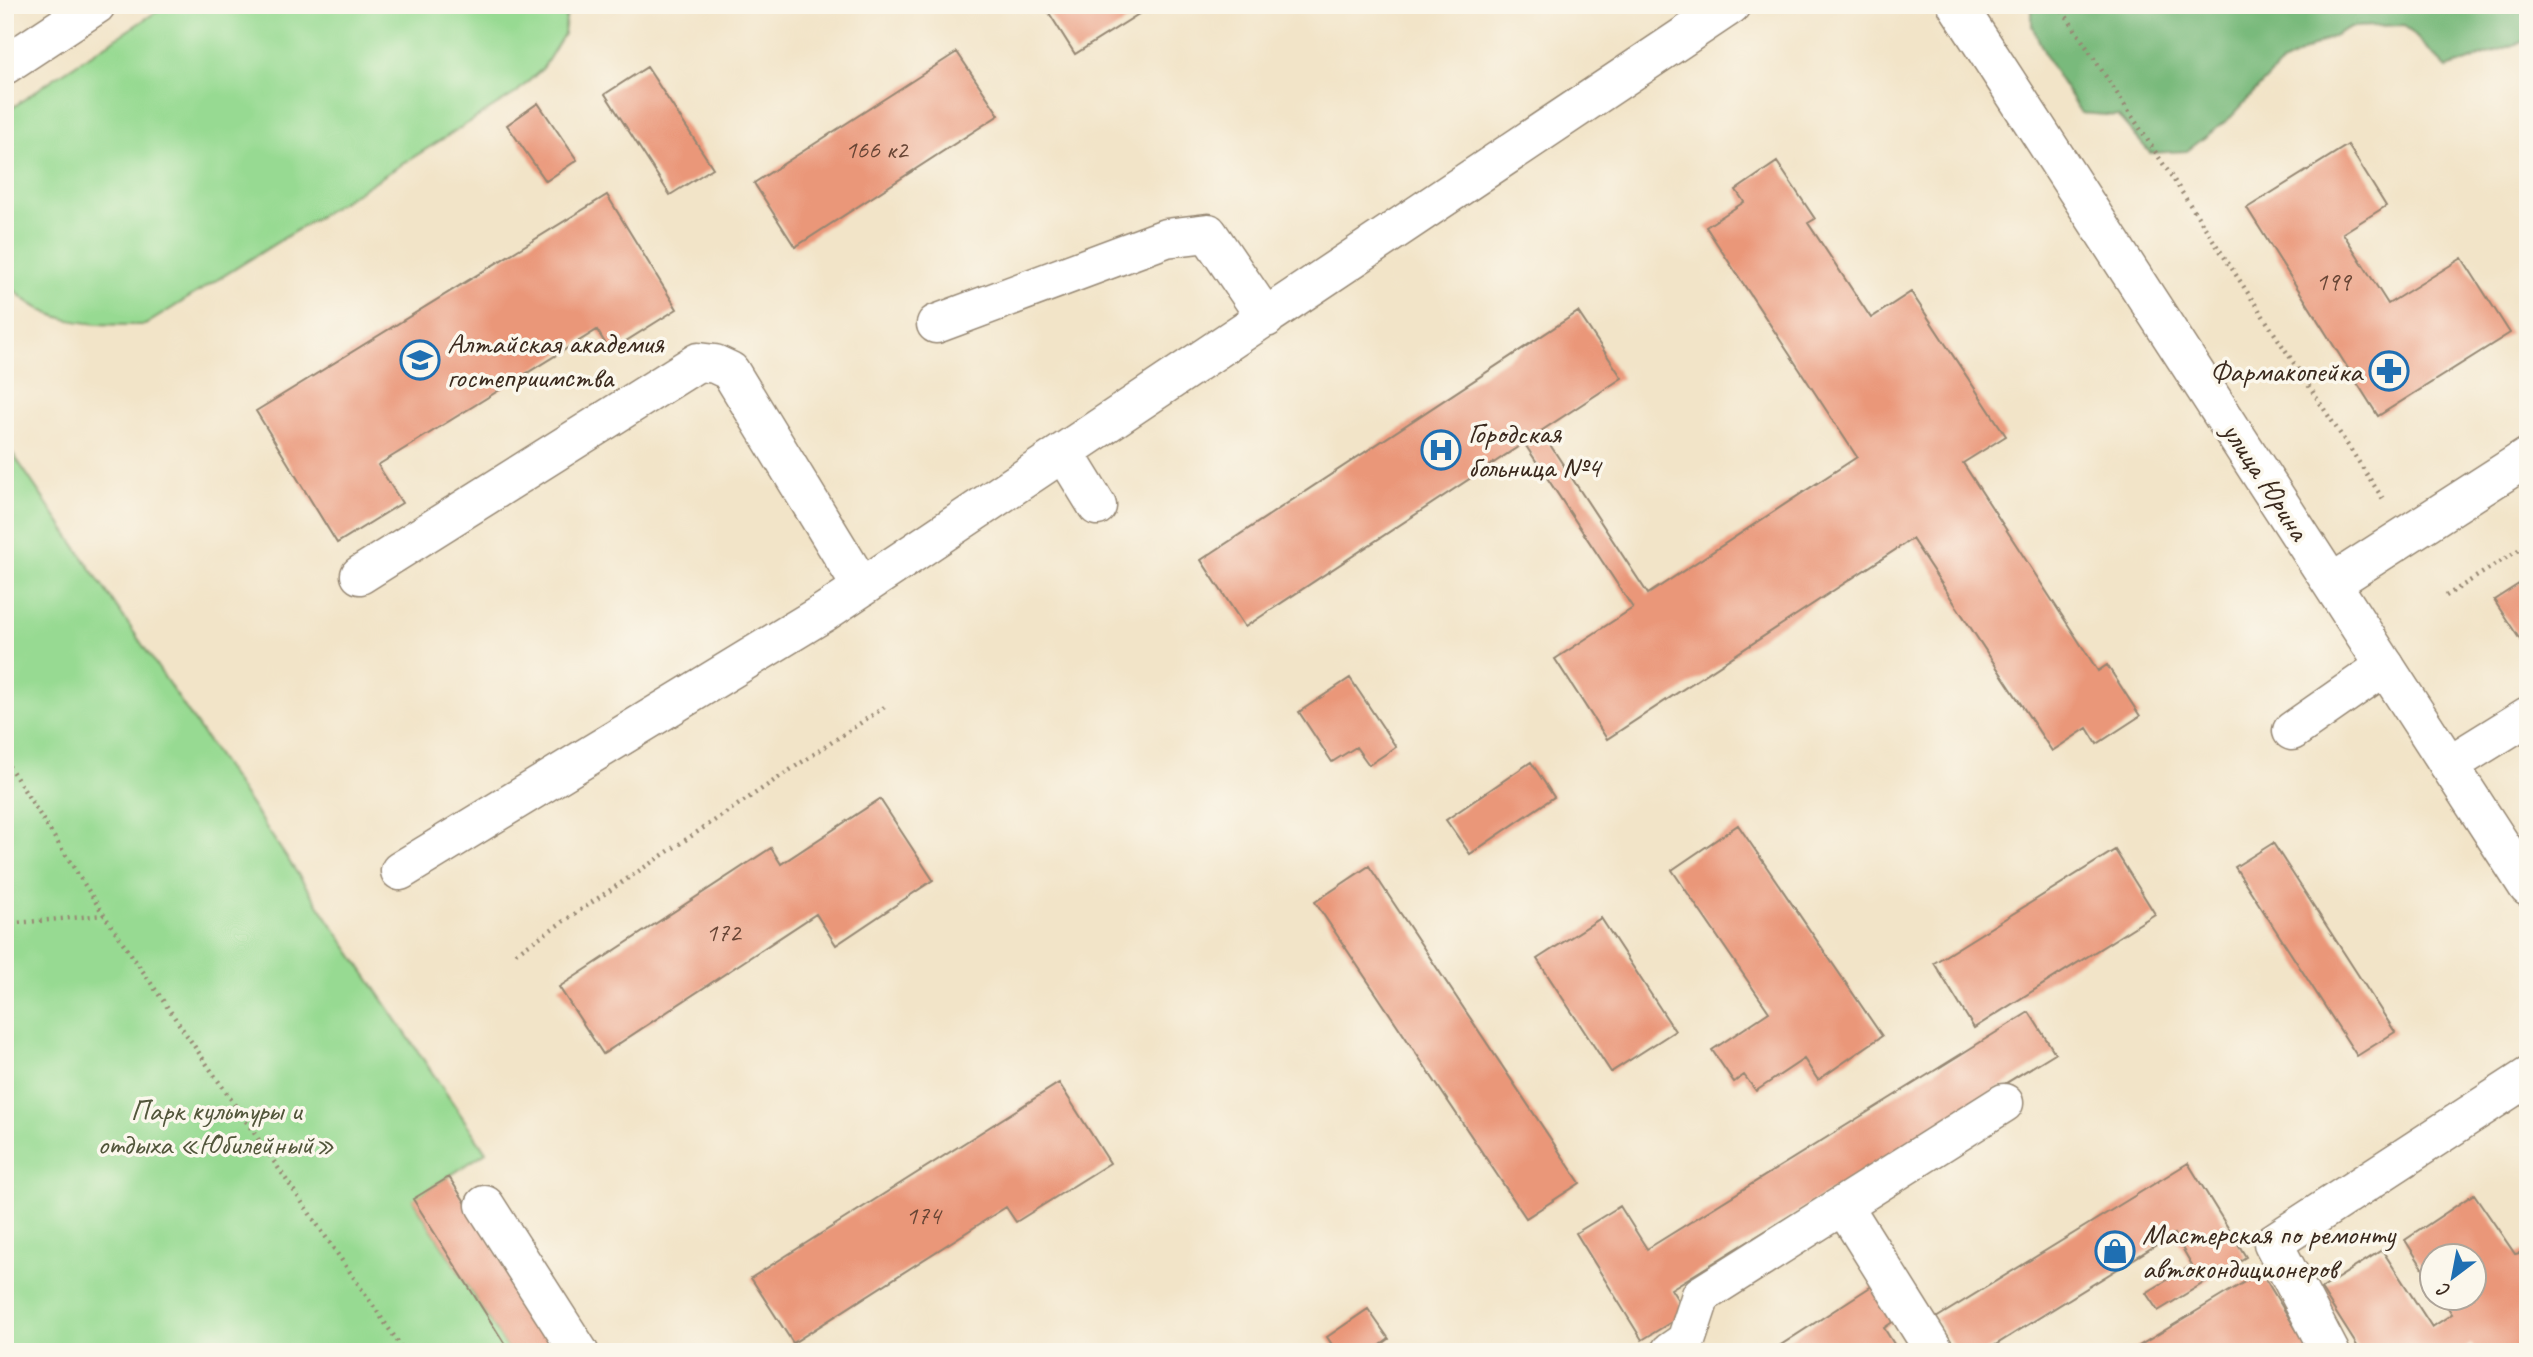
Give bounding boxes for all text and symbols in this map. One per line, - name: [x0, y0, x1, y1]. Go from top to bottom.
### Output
- house number: 166 к2: [845, 133, 910, 166]
- house number: 199: [2315, 265, 2353, 298]
- place label: Алтайская академия гостеприимства: [447, 324, 665, 396]
- school or university icon: Алтайская академия гостеприимства: [399, 339, 441, 381]
- pharmacy icon: Фармакопейка: [2368, 350, 2410, 392]
- place label: Фармакопейка: [2210, 352, 2364, 390]
- street label: улица Юрина: [2213, 413, 2319, 549]
- place label: Городская больница №4: [1468, 414, 1603, 486]
- hospital icon: Городская больница №4: [1420, 429, 1462, 471]
- house number: 172: [705, 916, 743, 949]
- park label: Парк культуры и отдыха «Юбилейный»: [97, 1091, 335, 1163]
- house number: 174: [905, 1199, 943, 1232]
- place label: Мастерская по ремонту автокондиционеров: [2142, 1215, 2397, 1287]
- shop icon: Мастерская по ремонту автокондиционеров: [2094, 1230, 2136, 1272]
- north arrow: [2418, 1242, 2488, 1312]
- text: С: [2432, 1277, 2455, 1303]

